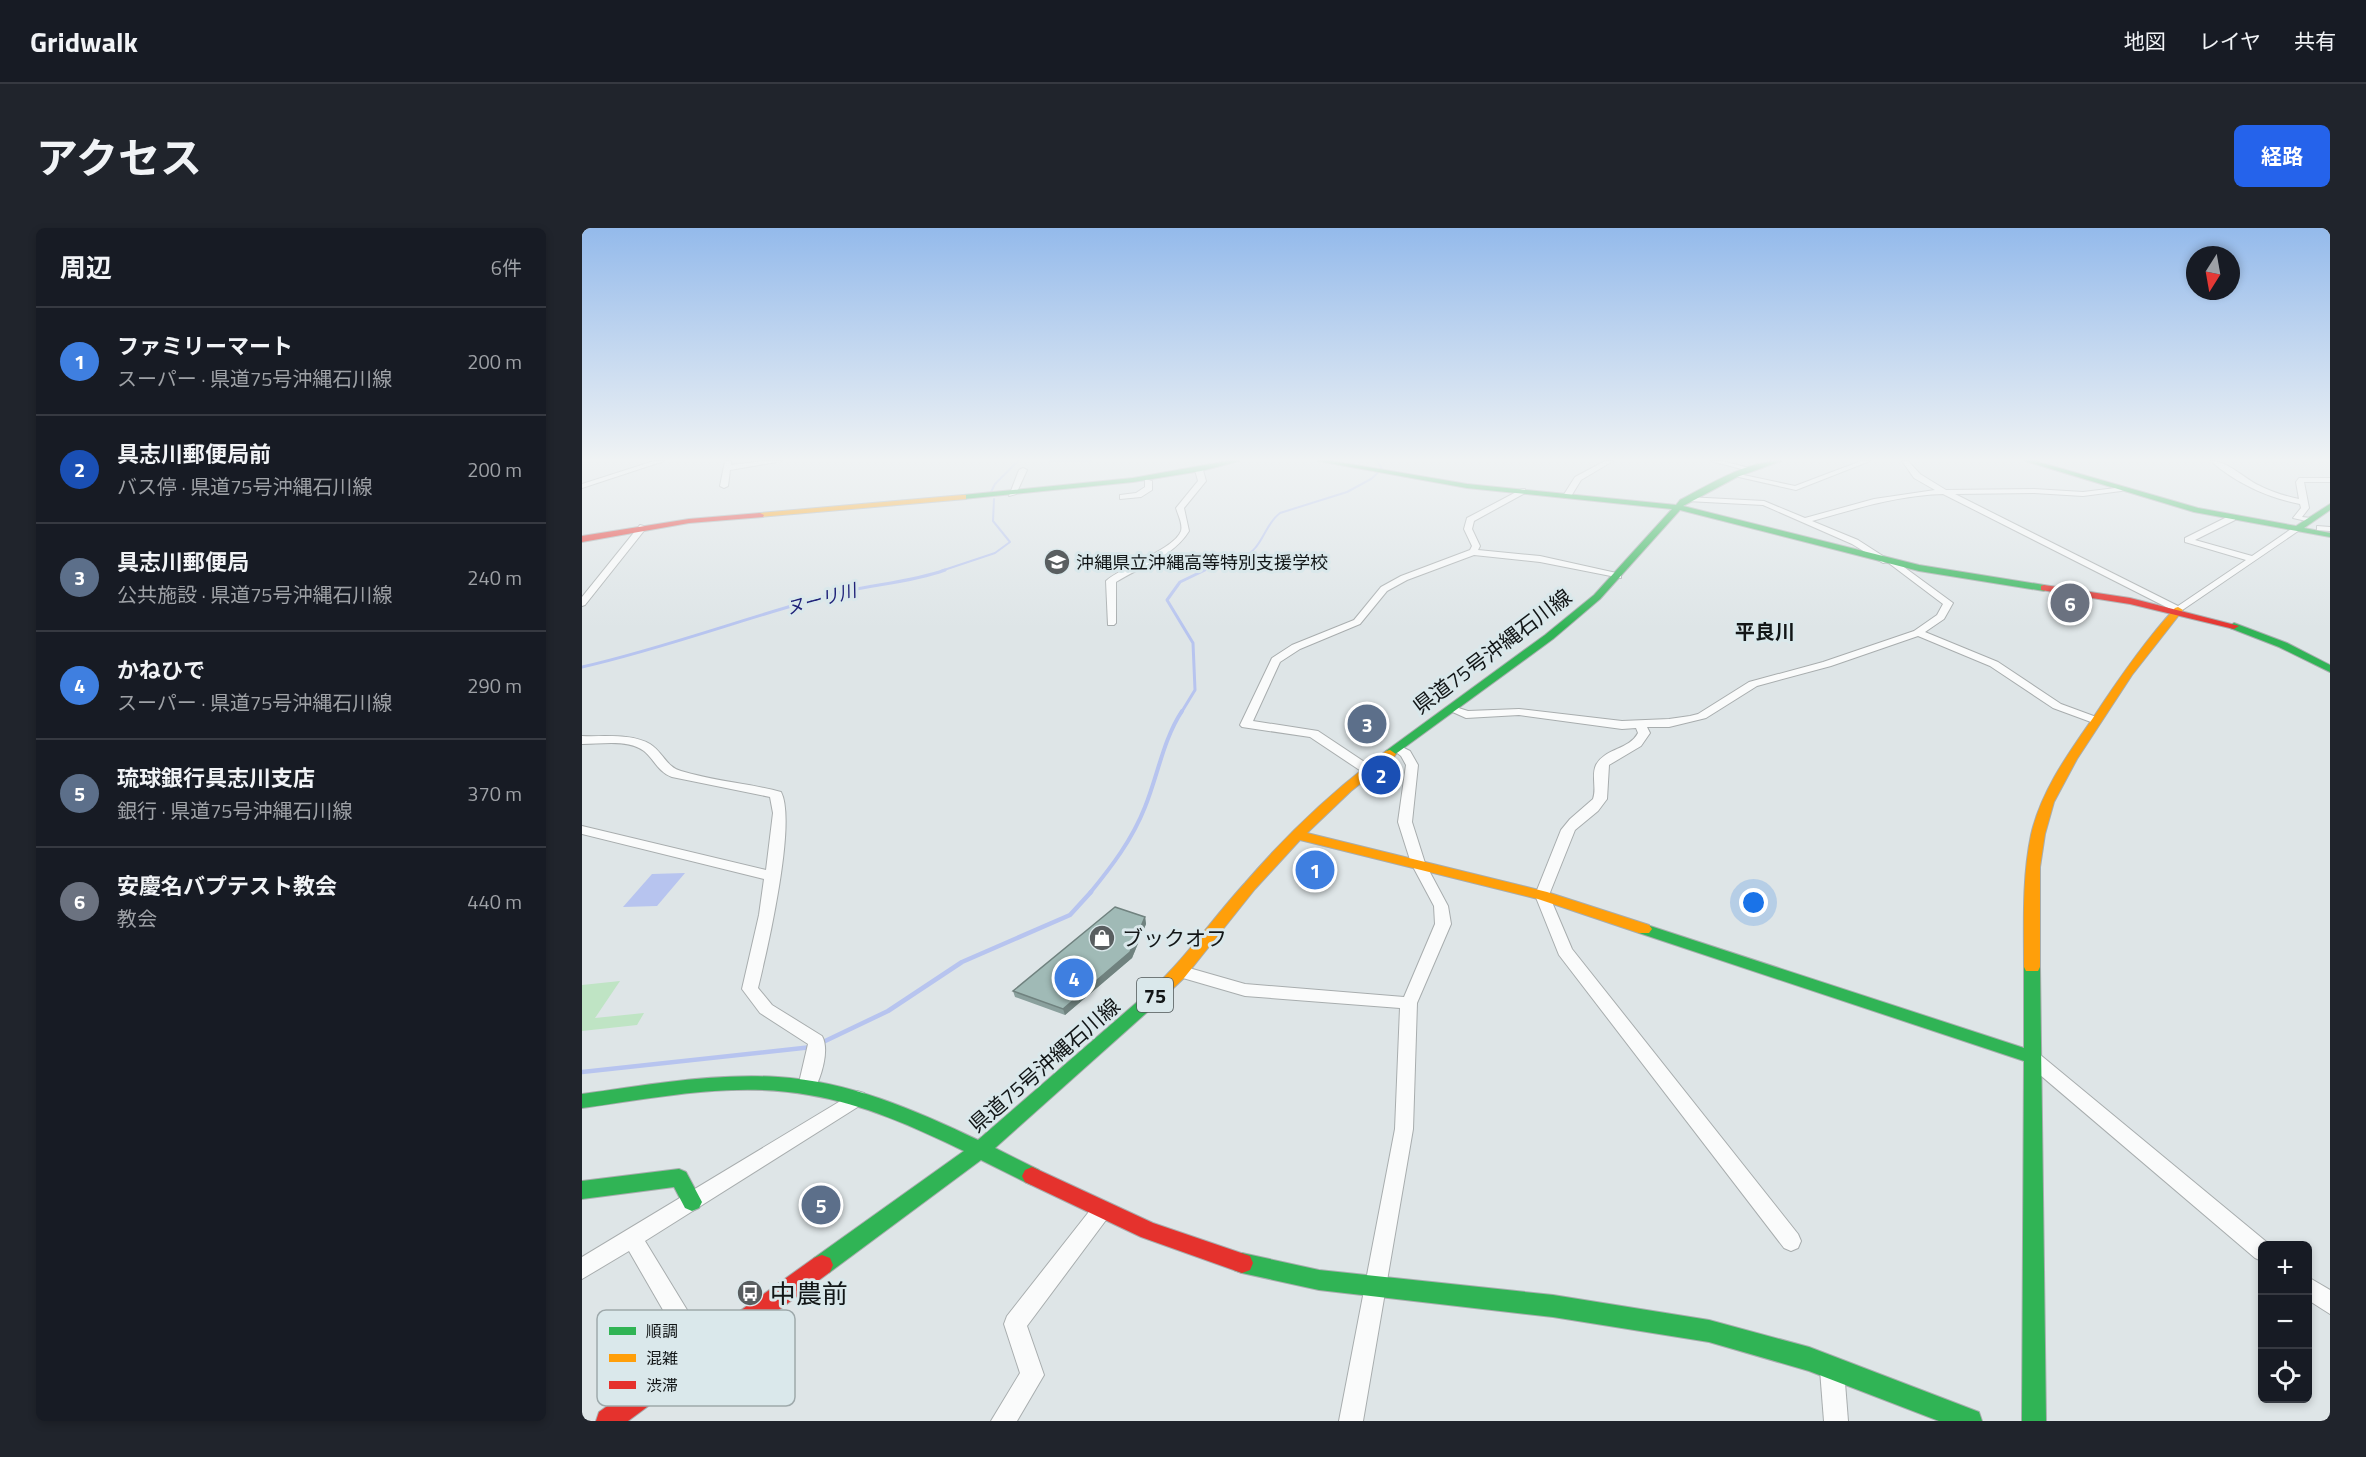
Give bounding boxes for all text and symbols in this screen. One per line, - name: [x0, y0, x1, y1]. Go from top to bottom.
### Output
- text: Gridwalk: [30, 20, 138, 63]
- text: 地図: [2124, 25, 2166, 57]
- text: レイヤ: [2199, 25, 2261, 57]
- text: 共有: [2294, 25, 2336, 57]
- text: アクセス: [36, 125, 202, 189]
- button: 経路: [2234, 125, 2330, 187]
- north arrow: [2186, 246, 2240, 300]
- text: 周辺: [60, 248, 112, 287]
- text: 6件: [491, 252, 522, 283]
- text: ファミリーマート: [117, 329, 293, 363]
- text: 1: [74, 346, 85, 377]
- text: 200 m: [467, 346, 522, 377]
- text: スーパー · 県道75号沖縄石川線: [117, 363, 392, 394]
- text: 具志川郵便局前: [117, 437, 271, 471]
- text: 2: [74, 454, 85, 485]
- text: 200 m: [467, 454, 522, 485]
- text: バス停 · 県道75号沖縄石川線: [117, 471, 373, 502]
- text: 具志川郵便局: [117, 545, 249, 579]
- school or university icon: 沖縄県立沖縄高等特別支援学校: [1042, 547, 1072, 577]
- place label: 沖縄県立沖縄高等特別支援学校: [1076, 549, 1328, 576]
- text: 3: [74, 562, 85, 593]
- text: 240 m: [467, 562, 522, 593]
- water label: ヌーリ川: [783, 576, 861, 621]
- text: 公共施設 · 県道75号沖縄石川線: [117, 579, 393, 610]
- pin: 6: [2050, 580, 2090, 626]
- street label: 県道75号沖縄石川線: [1406, 581, 1578, 721]
- district label: 平良川: [1735, 616, 1795, 647]
- text: かねひで: [117, 653, 205, 687]
- text: 4: [74, 670, 85, 701]
- text: 290 m: [467, 670, 522, 701]
- text: スーパー · 県道75号沖縄石川線: [117, 687, 392, 718]
- pin: 3: [1348, 702, 1386, 746]
- pin: 2: [1362, 752, 1400, 798]
- text: 琉球銀行具志川支店: [117, 761, 315, 795]
- text: 5: [74, 778, 85, 809]
- text: 370 m: [467, 778, 522, 809]
- text: 銀行 · 県道75号沖縄石川線: [117, 795, 353, 826]
- pin: 1: [1296, 848, 1334, 892]
- text: 安慶名バプテスト教会: [117, 869, 337, 903]
- text: 6: [74, 886, 85, 917]
- text: 440 m: [467, 886, 522, 917]
- your location: [1739, 888, 1768, 917]
- text: 教会: [117, 903, 157, 934]
- place label: ブックオフ: [1122, 922, 1227, 954]
- shop icon: ブックオフ: [1087, 923, 1117, 953]
- pin: 4: [1054, 956, 1094, 1000]
- road number: 75: [1137, 978, 1173, 1012]
- street label: 県道75号沖縄石川線: [961, 990, 1127, 1140]
- pin: 5: [802, 1182, 840, 1228]
- map controls: [2258, 1241, 2312, 1403]
- button: +: [2258, 1241, 2312, 1295]
- place label: 中農前: [770, 1274, 848, 1313]
- bus stop icon: 中農前: [735, 1278, 765, 1308]
- button: −: [2258, 1295, 2312, 1349]
- legend: [597, 1310, 795, 1406]
- text: 順調: [646, 1319, 678, 1343]
- text: 混雑: [646, 1346, 678, 1370]
- button: locate: [2258, 1349, 2312, 1403]
- text: 渋滞: [646, 1373, 678, 1397]

